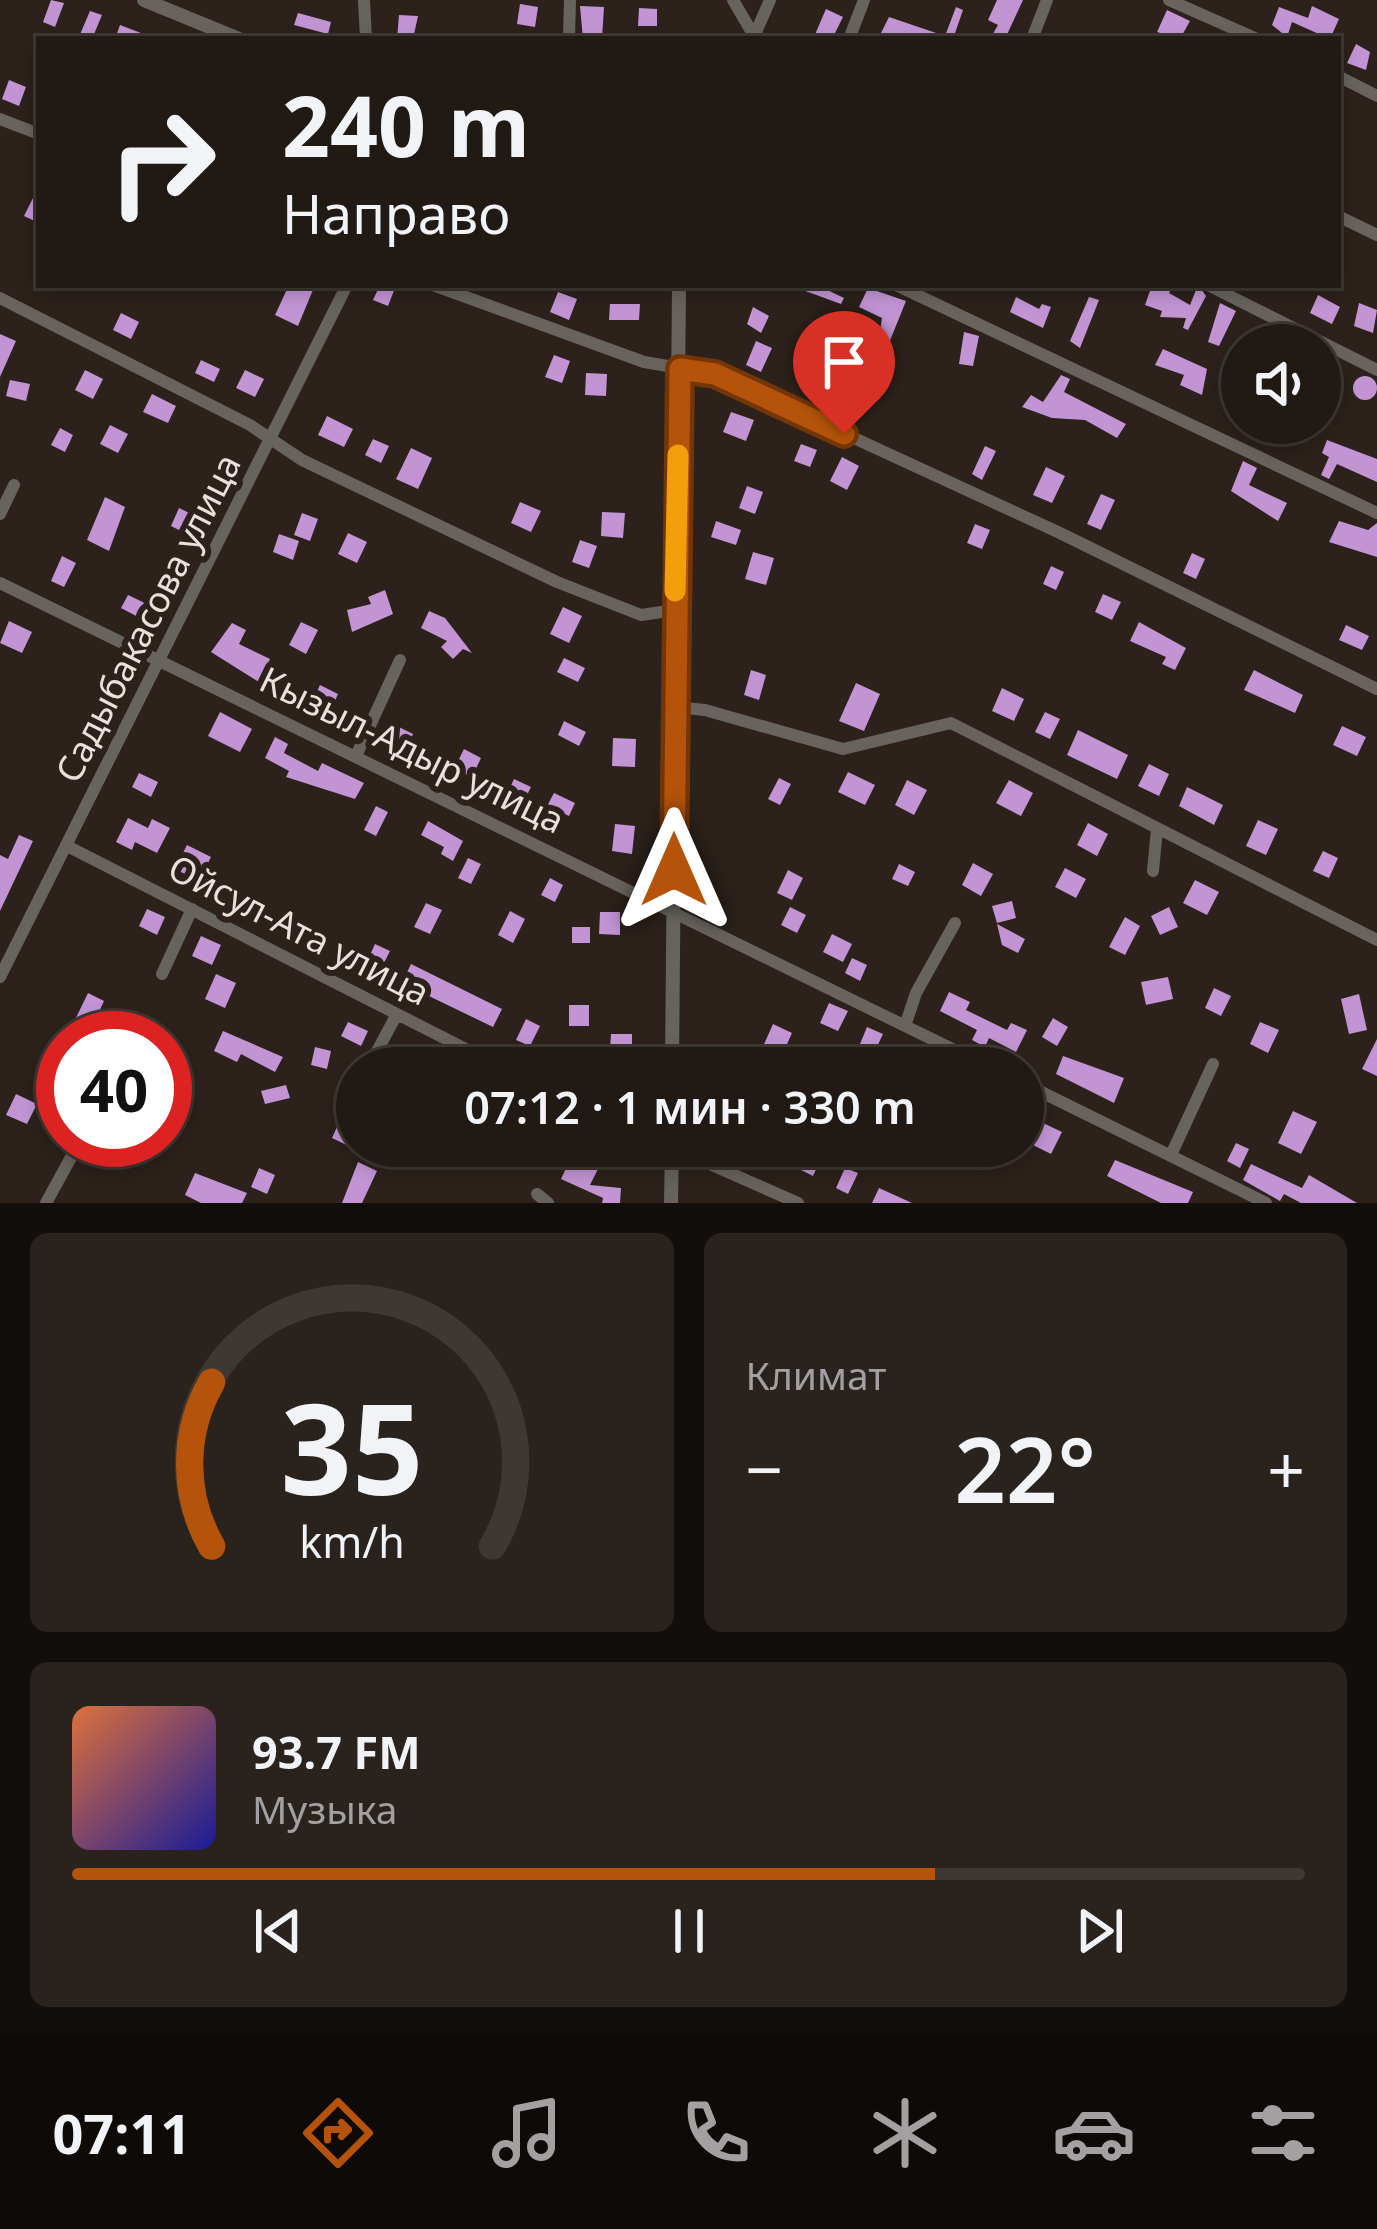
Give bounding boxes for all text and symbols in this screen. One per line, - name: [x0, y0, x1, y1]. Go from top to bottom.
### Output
- text: 240 m: [282, 67, 530, 182]
- icon: right: [84, 84, 240, 240]
- text: Направо: [282, 176, 510, 250]
- pin: [793, 311, 895, 434]
- map controls: [1221, 324, 1341, 444]
- button: sound: [1221, 324, 1341, 444]
- icon: arrive: [811, 329, 877, 395]
- street label: Садыбакасова улица: [43, 445, 252, 790]
- street label: Кызыл-Адыр улица: [252, 655, 573, 845]
- position arrow: [611, 807, 737, 933]
- street label: Ойсул-Ата улица: [160, 843, 438, 1016]
- speed limit sign: 40: [36, 1011, 192, 1167]
- text: 07:12 · 1 мин · 330 m: [464, 1076, 916, 1137]
- text: Климат: [746, 1348, 886, 1401]
- text: 35: [280, 1362, 423, 1532]
- text: 22°: [955, 1407, 1096, 1529]
- text: −: [746, 1423, 783, 1513]
- text: +: [1267, 1423, 1305, 1513]
- text: km/h: [299, 1511, 404, 1570]
- text: 93.7 FM: [252, 1721, 421, 1782]
- text: Музыка: [252, 1782, 397, 1835]
- icon: previous: [245, 1898, 311, 1964]
- icon: pause: [656, 1898, 722, 1964]
- icon: next: [1067, 1898, 1133, 1964]
- icon: directions: [296, 2091, 380, 2175]
- icon: music: [485, 2091, 569, 2175]
- icon: phone: [674, 2091, 758, 2175]
- icon: climate: [863, 2091, 947, 2175]
- icon: car: [1052, 2091, 1136, 2175]
- icon: filters: [1241, 2091, 1325, 2175]
- text: 07:11: [52, 2096, 191, 2170]

